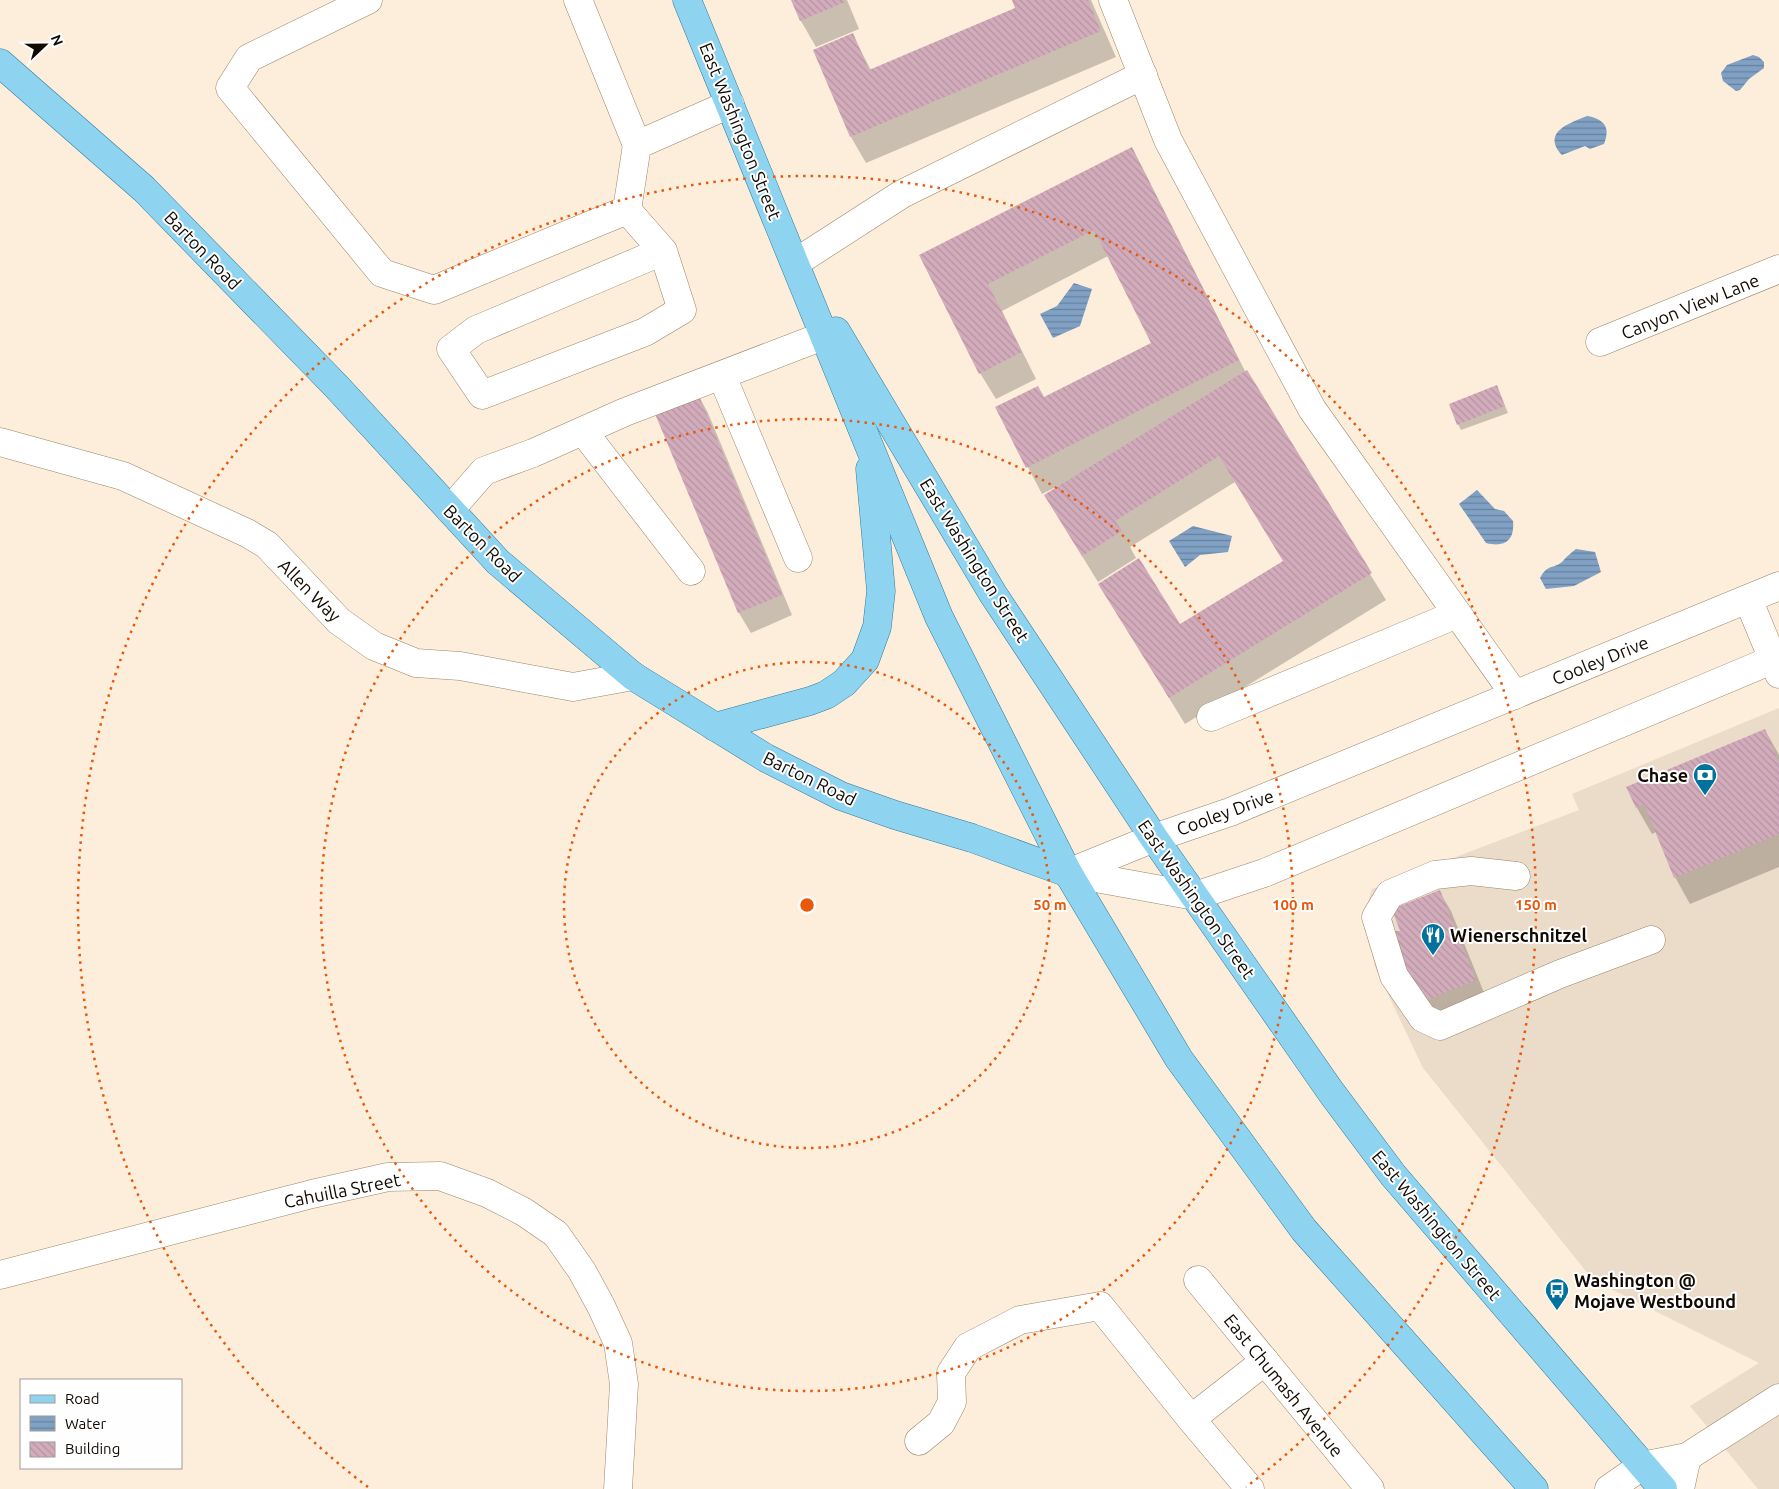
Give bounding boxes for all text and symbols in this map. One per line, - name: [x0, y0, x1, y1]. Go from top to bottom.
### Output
- north arrow: [20, 20, 70, 70]
- text: N: [48, 32, 66, 48]
- street label: East Washington Street: [696, 40, 786, 222]
- street label: Barton Road: [161, 207, 245, 293]
- street label: Canyon View Lane: [1618, 269, 1762, 343]
- street label: East Washington Street: [916, 474, 1034, 646]
- street label: Barton Road: [440, 500, 526, 586]
- street label: Allen Way: [275, 555, 345, 625]
- street label: Cooley Drive: [1549, 632, 1651, 688]
- street label: Barton Road: [760, 747, 860, 809]
- bank icon: Chase: [1692, 762, 1718, 796]
- place label: Chase: [1637, 765, 1688, 785]
- street label: Cooley Drive: [1174, 785, 1276, 839]
- street label: East Washington Street: [1135, 816, 1259, 982]
- centre of rings: [798, 896, 816, 914]
- text: 50 m: [1033, 896, 1067, 913]
- text: 100 m: [1272, 896, 1314, 913]
- text: 150 m: [1515, 896, 1557, 913]
- restaurant icon: Wienerschnitzel: [1420, 922, 1446, 956]
- place label: Wienerschnitzel: [1450, 925, 1587, 945]
- street label: East Washington Street: [1369, 1146, 1505, 1304]
- street label: Cahuilla Street: [282, 1169, 402, 1211]
- place label: Washington @ Mojave Westbound: [1574, 1270, 1736, 1311]
- bus stop icon: Washington @ Mojave Westbound: [1544, 1277, 1570, 1311]
- street label: East Chumash Avenue: [1220, 1310, 1348, 1460]
- legend: [20, 1379, 182, 1469]
- text: Road: [65, 1390, 100, 1407]
- text: Water: [65, 1415, 106, 1432]
- text: Building: [65, 1440, 120, 1457]

